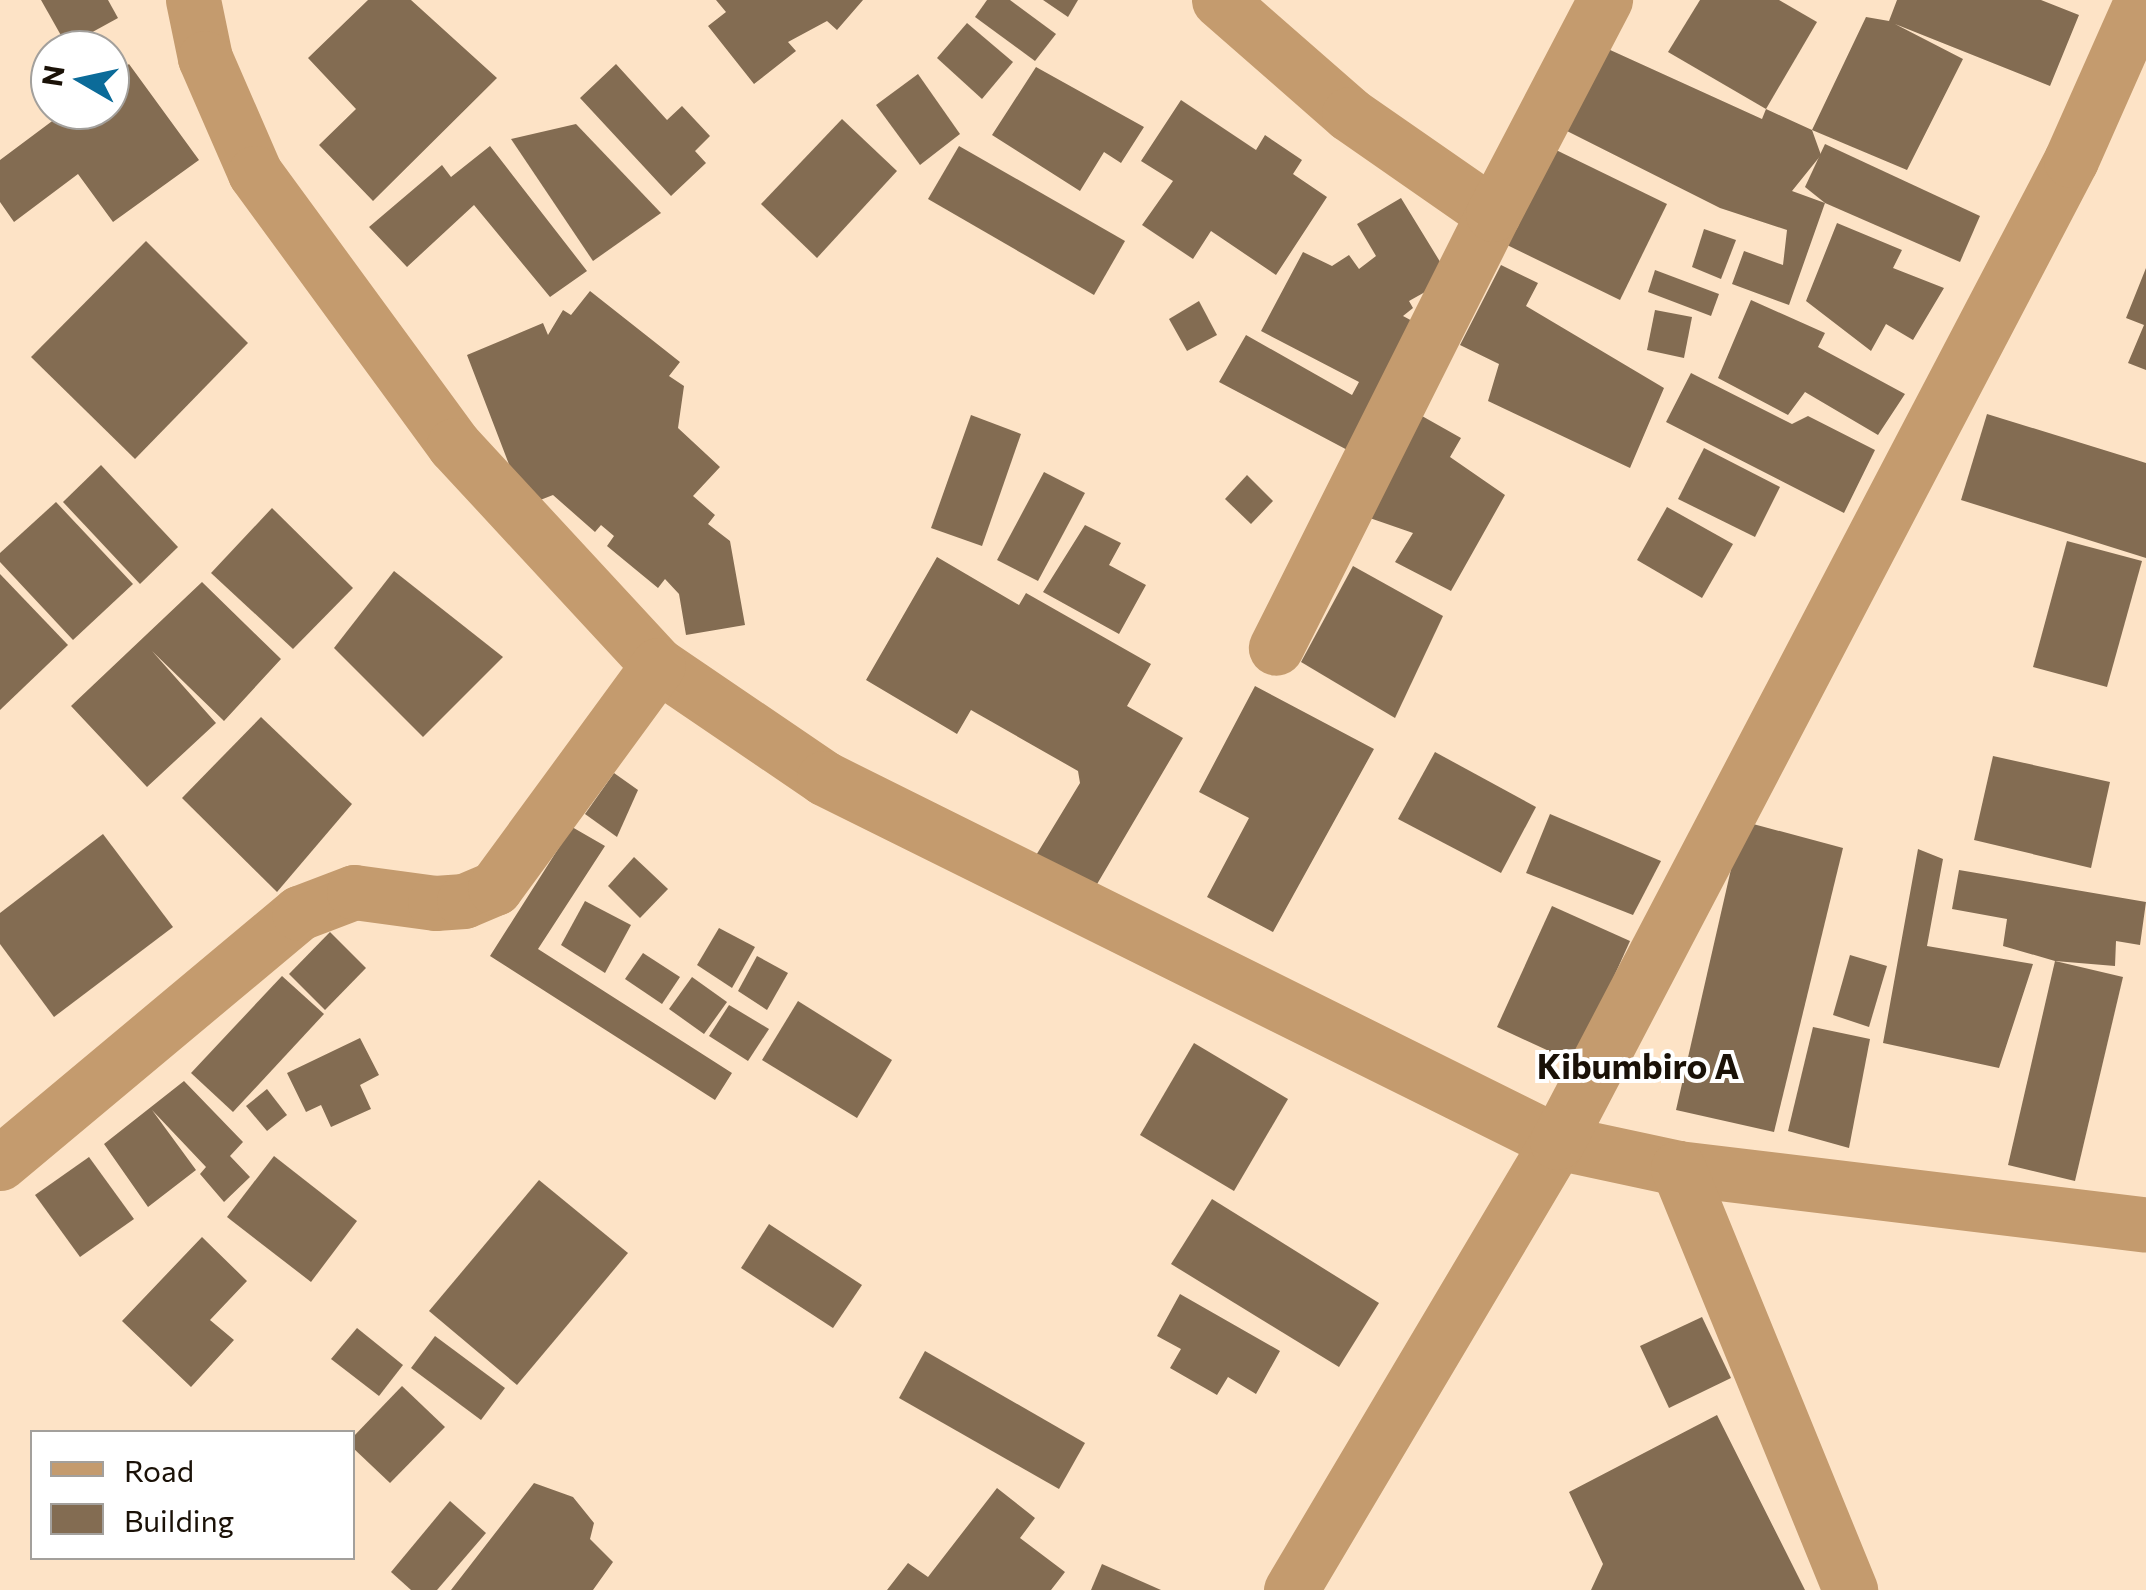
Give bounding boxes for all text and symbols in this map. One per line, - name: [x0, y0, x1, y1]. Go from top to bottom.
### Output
- north arrow: [30, 30, 130, 130]
- text: N: [34, 63, 71, 89]
- district label: Kibumbiro A: [1537, 1044, 1739, 1086]
- legend: [30, 1430, 355, 1560]
- text: Road: [124, 1451, 194, 1488]
- text: Building: [124, 1501, 234, 1538]

